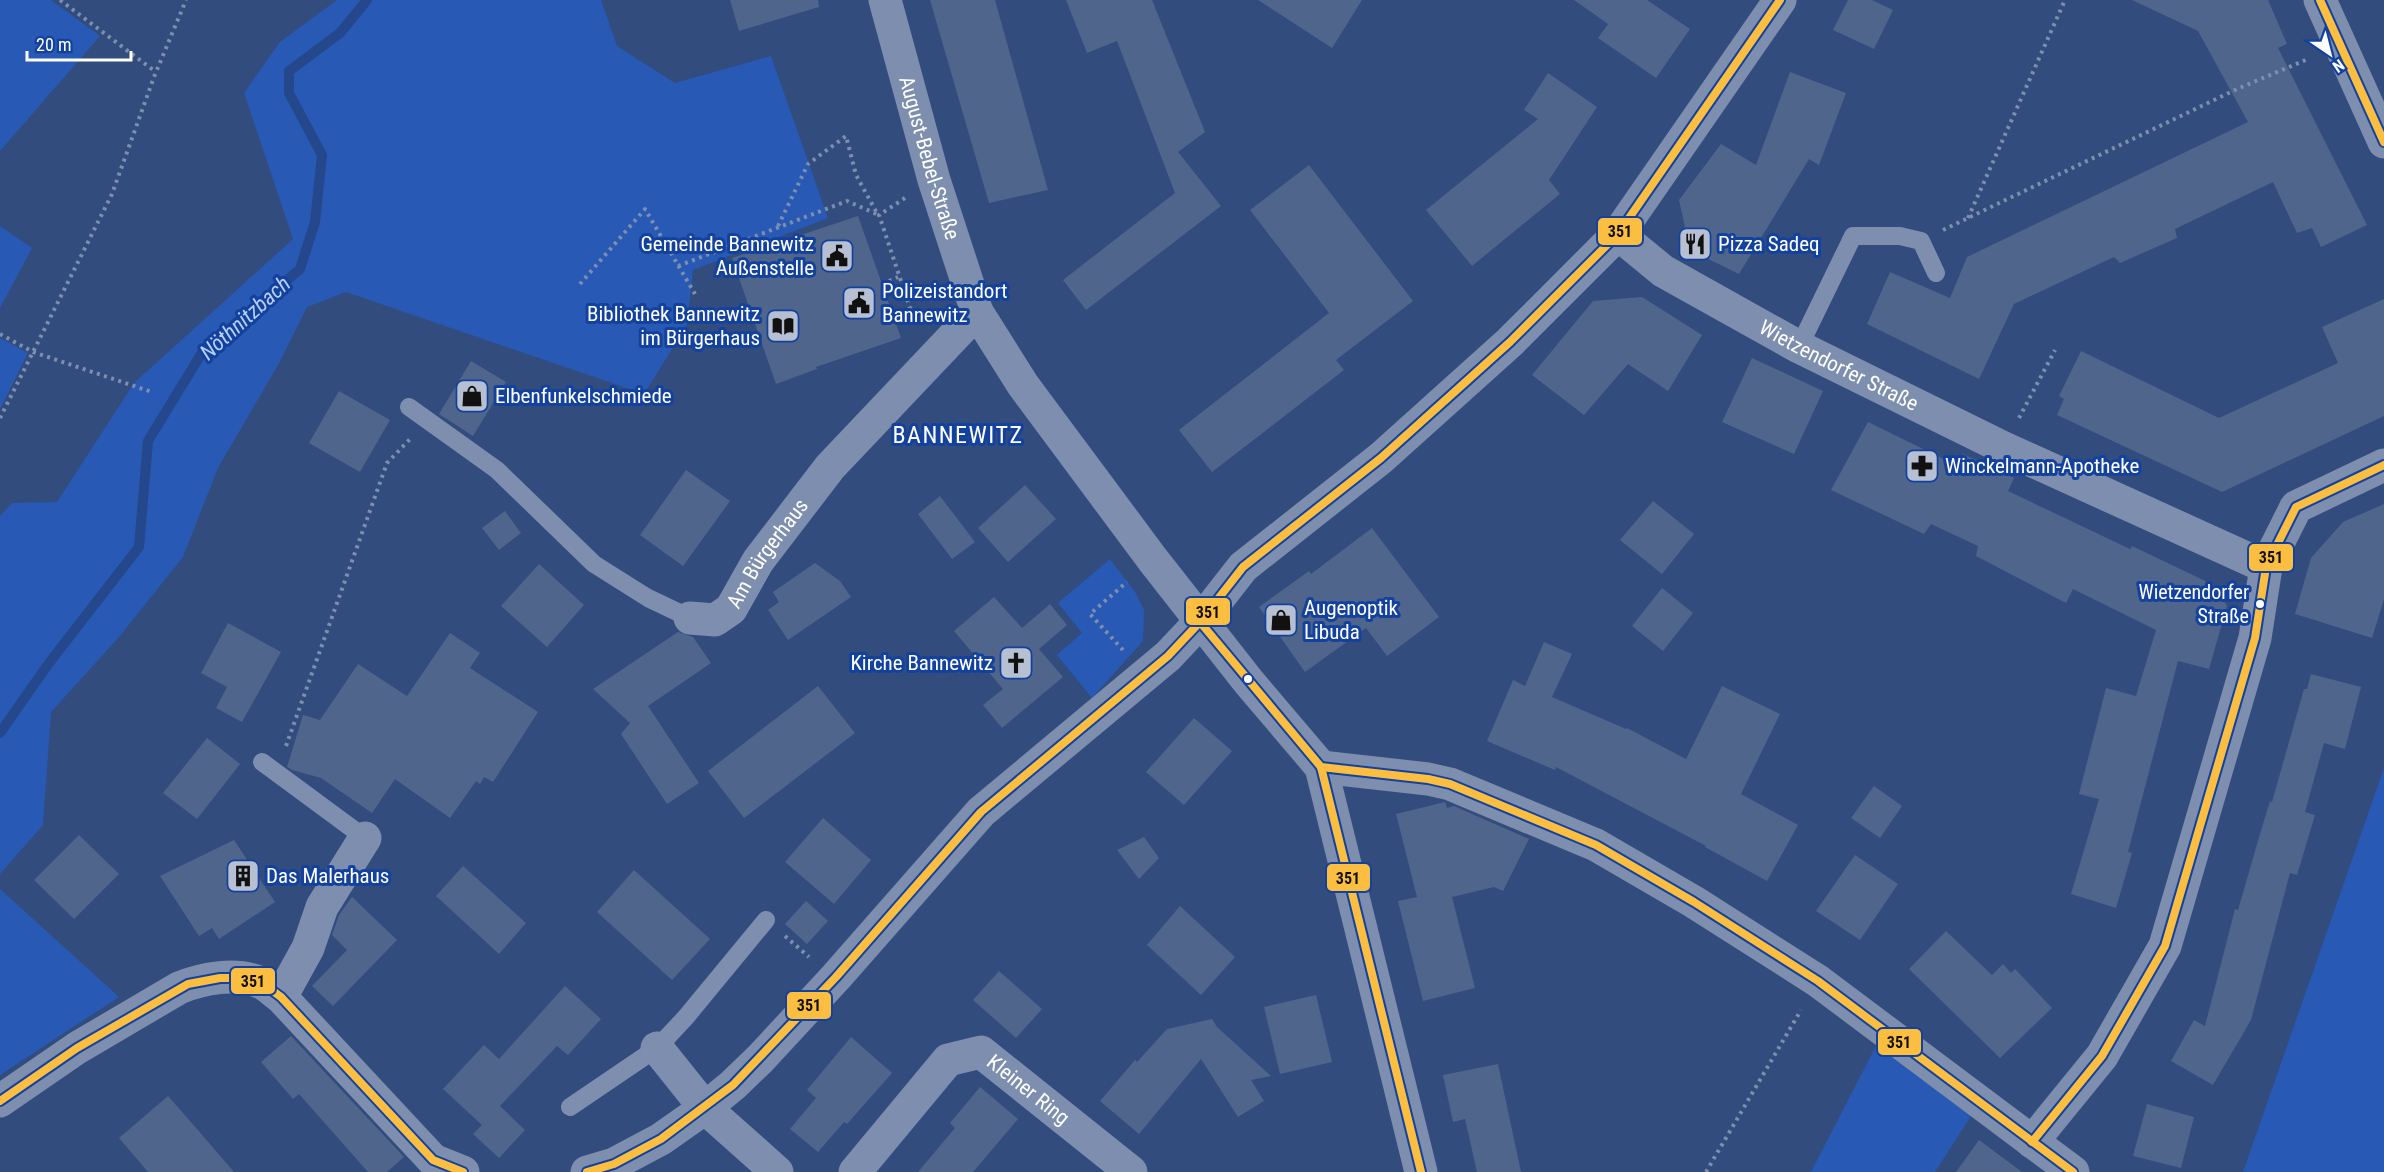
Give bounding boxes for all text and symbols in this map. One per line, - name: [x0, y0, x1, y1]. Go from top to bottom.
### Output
- scale bar: [27, 24, 130, 62]
- north arrow: [2300, 24, 2360, 84]
- text: 20 m: [36, 34, 71, 55]
- text: N: [2329, 55, 2348, 76]
- street label: August-Bebel-Straße: [894, 73, 965, 243]
- line badge: 351: [1597, 217, 1643, 246]
- text: 351: [1608, 222, 1632, 241]
- restaurant icon: Pizza Sadeq: [1677, 226, 1713, 262]
- place label: Gemeinde Bannewitz Außenstelle: [640, 232, 814, 280]
- place label: Pizza Sadeq: [1718, 232, 1820, 256]
- public building icon: Gemeinde Bannewitz Außenstelle: [819, 238, 855, 274]
- water label: Nöthnitzbach: [195, 271, 295, 365]
- place label: Polizeistandort Bannewitz: [882, 279, 1008, 327]
- public building icon: Polizeistandort Bannewitz: [841, 285, 877, 321]
- place label: Bibliothek Bannewitz im Bürgerhaus: [587, 302, 760, 350]
- library icon: Bibliothek Bannewitz im Bürgerhaus: [765, 308, 801, 344]
- street label: Wietzendorfer Straße: [1755, 315, 1922, 416]
- shop icon: Elbenfunkelschmiede: [454, 378, 490, 414]
- place label: Elbenfunkelschmiede: [495, 384, 672, 408]
- district label: BANNEWITZ: [892, 421, 1024, 449]
- pharmacy icon: Winckelmann-Apotheke: [1904, 448, 1940, 484]
- place label: Winckelmann-Apotheke: [1945, 454, 2139, 478]
- street label: Am Bürgerhaus: [722, 494, 813, 612]
- line badge: 351: [2248, 543, 2294, 572]
- text: 351: [2259, 548, 2283, 567]
- place label: Wietzendorfer Straße: [2138, 580, 2249, 628]
- place label: Augenoptik Libuda: [1304, 596, 1398, 644]
- line badge: 351: [1185, 597, 1231, 626]
- marker: Wietzendorfer Straße: [2254, 598, 2266, 610]
- shop icon: Augenoptik Libuda: [1263, 602, 1299, 638]
- text: 351: [1196, 603, 1220, 622]
- church icon: Kirche Bannewitz: [998, 645, 1034, 681]
- place label: Kirche Bannewitz: [850, 651, 993, 675]
- unlabelled marker: [1242, 673, 1254, 685]
- building icon: Das Malerhaus: [225, 858, 261, 894]
- line badge: 351: [1326, 863, 1371, 892]
- place label: Das Malerhaus: [266, 864, 389, 888]
- text: 351: [1336, 869, 1360, 888]
- line badge: 351: [230, 967, 276, 995]
- text: 351: [241, 972, 265, 991]
- line badge: 351: [786, 991, 832, 1020]
- text: 351: [797, 996, 821, 1015]
- line badge: 351: [1877, 1028, 1922, 1056]
- text: 351: [1887, 1033, 1911, 1052]
- street label: Kleiner Ring: [982, 1050, 1074, 1130]

